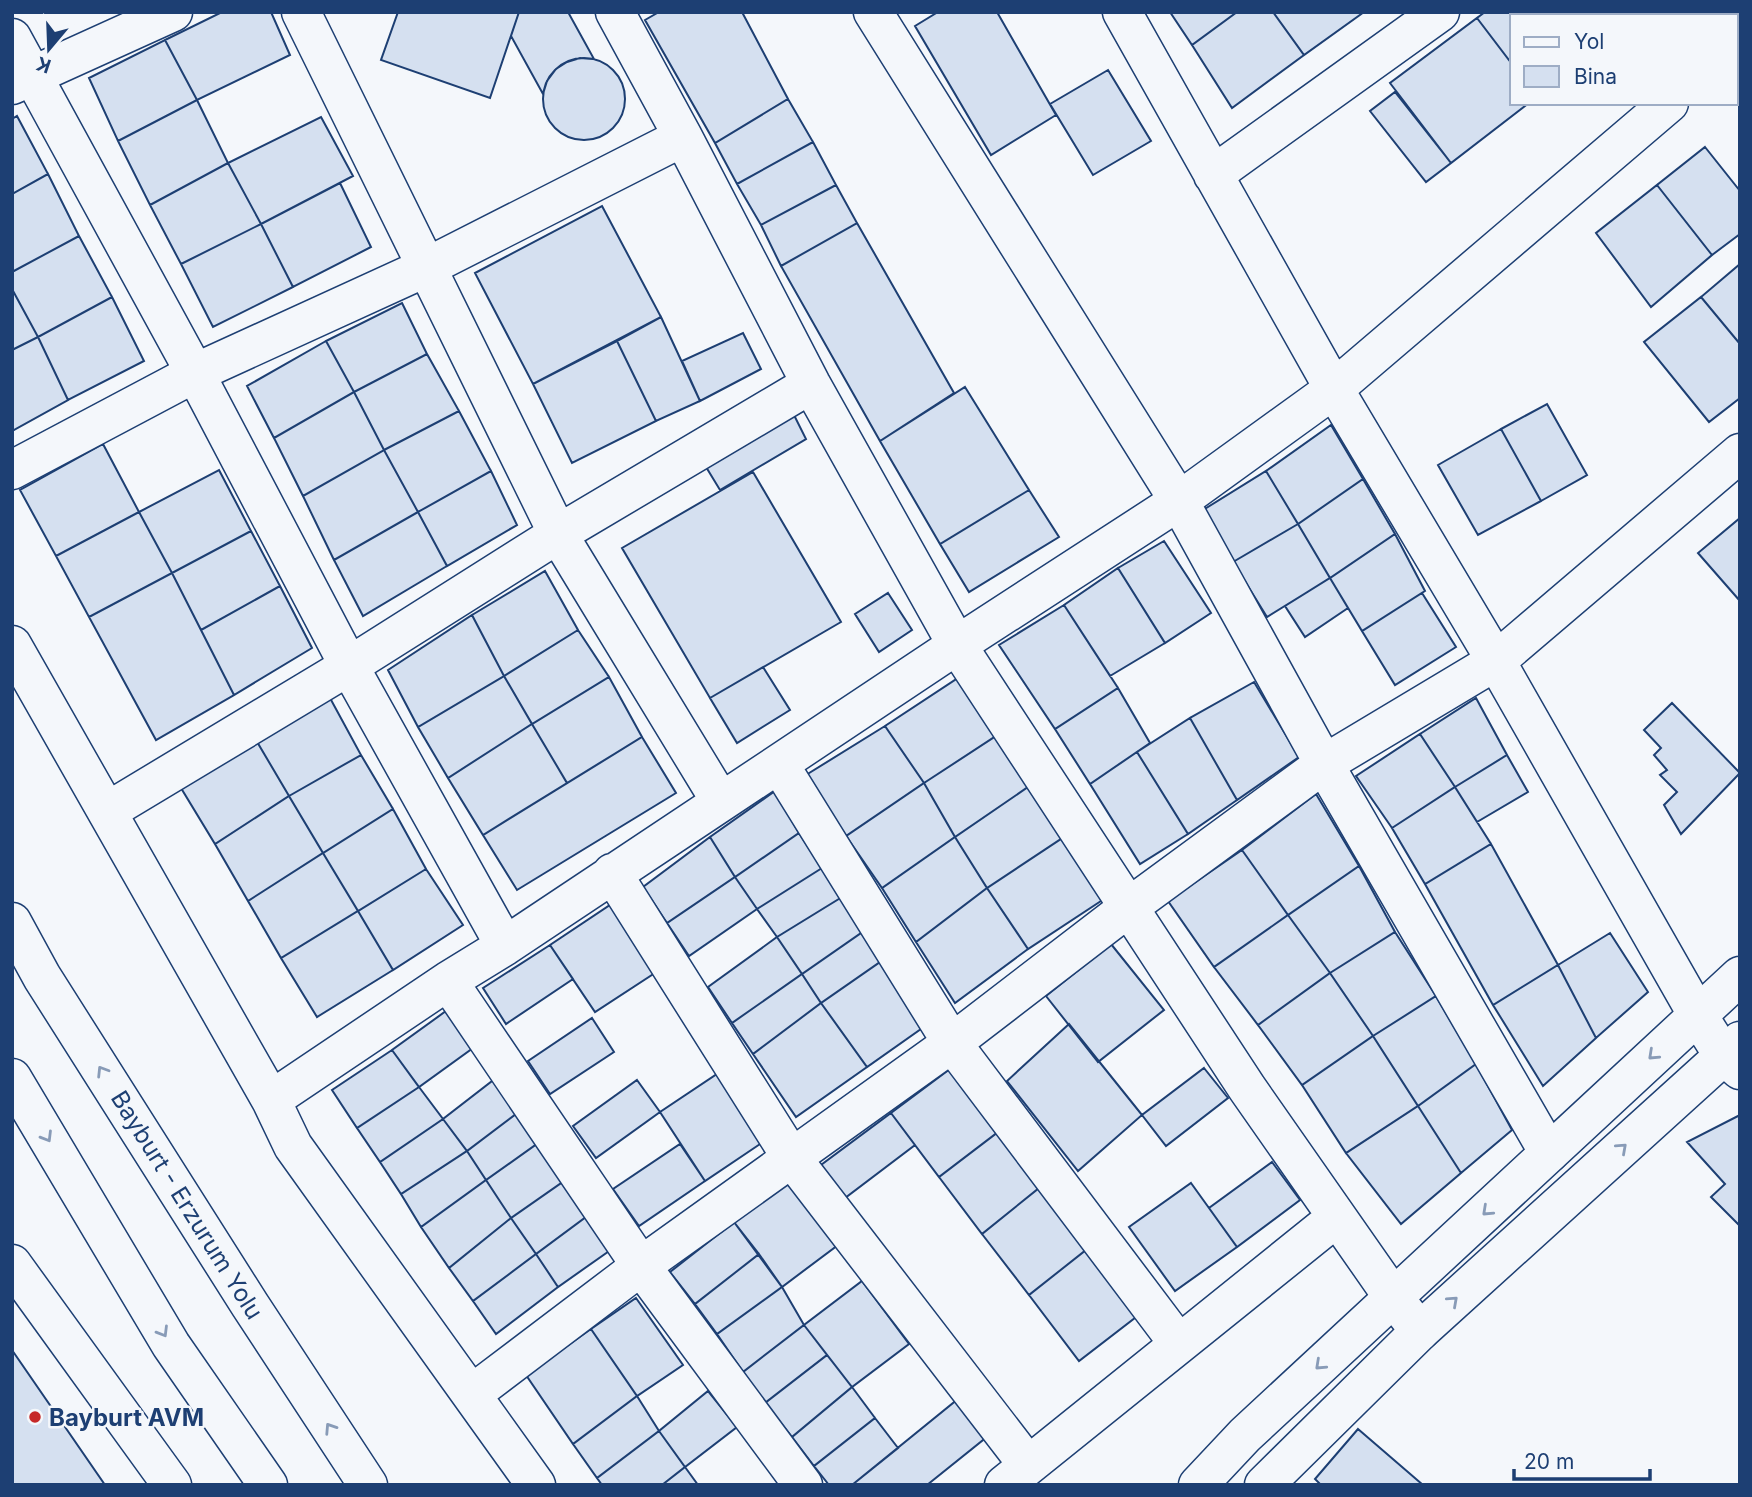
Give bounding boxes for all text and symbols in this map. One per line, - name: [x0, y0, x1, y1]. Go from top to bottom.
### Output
- north arrow: [14, 14, 84, 84]
- legend: [1510, 14, 1738, 105]
- text: Yol: [1574, 29, 1604, 54]
- text: K: [33, 51, 54, 78]
- text: Bina: [1574, 64, 1617, 89]
- one-way arrow: [1648, 1047, 1661, 1060]
- one-way arrow: [97, 1066, 110, 1079]
- street label: Bayburt - Erzurum Yolu: [105, 1085, 269, 1325]
- one-way arrow: [39, 1129, 52, 1142]
- one-way arrow: [1614, 1143, 1627, 1156]
- one-way arrow: [1482, 1202, 1495, 1215]
- one-way arrow: [1445, 1296, 1458, 1309]
- one-way arrow: [155, 1325, 168, 1338]
- one-way arrow: [1315, 1357, 1328, 1370]
- place label: Bayburt AVM: [49, 1403, 204, 1432]
- marker: Bayburt AVM: [27, 1409, 43, 1425]
- one-way arrow: [326, 1422, 339, 1435]
- scale bar: [1514, 1438, 1650, 1482]
- text: 20 m: [1524, 1449, 1574, 1474]

